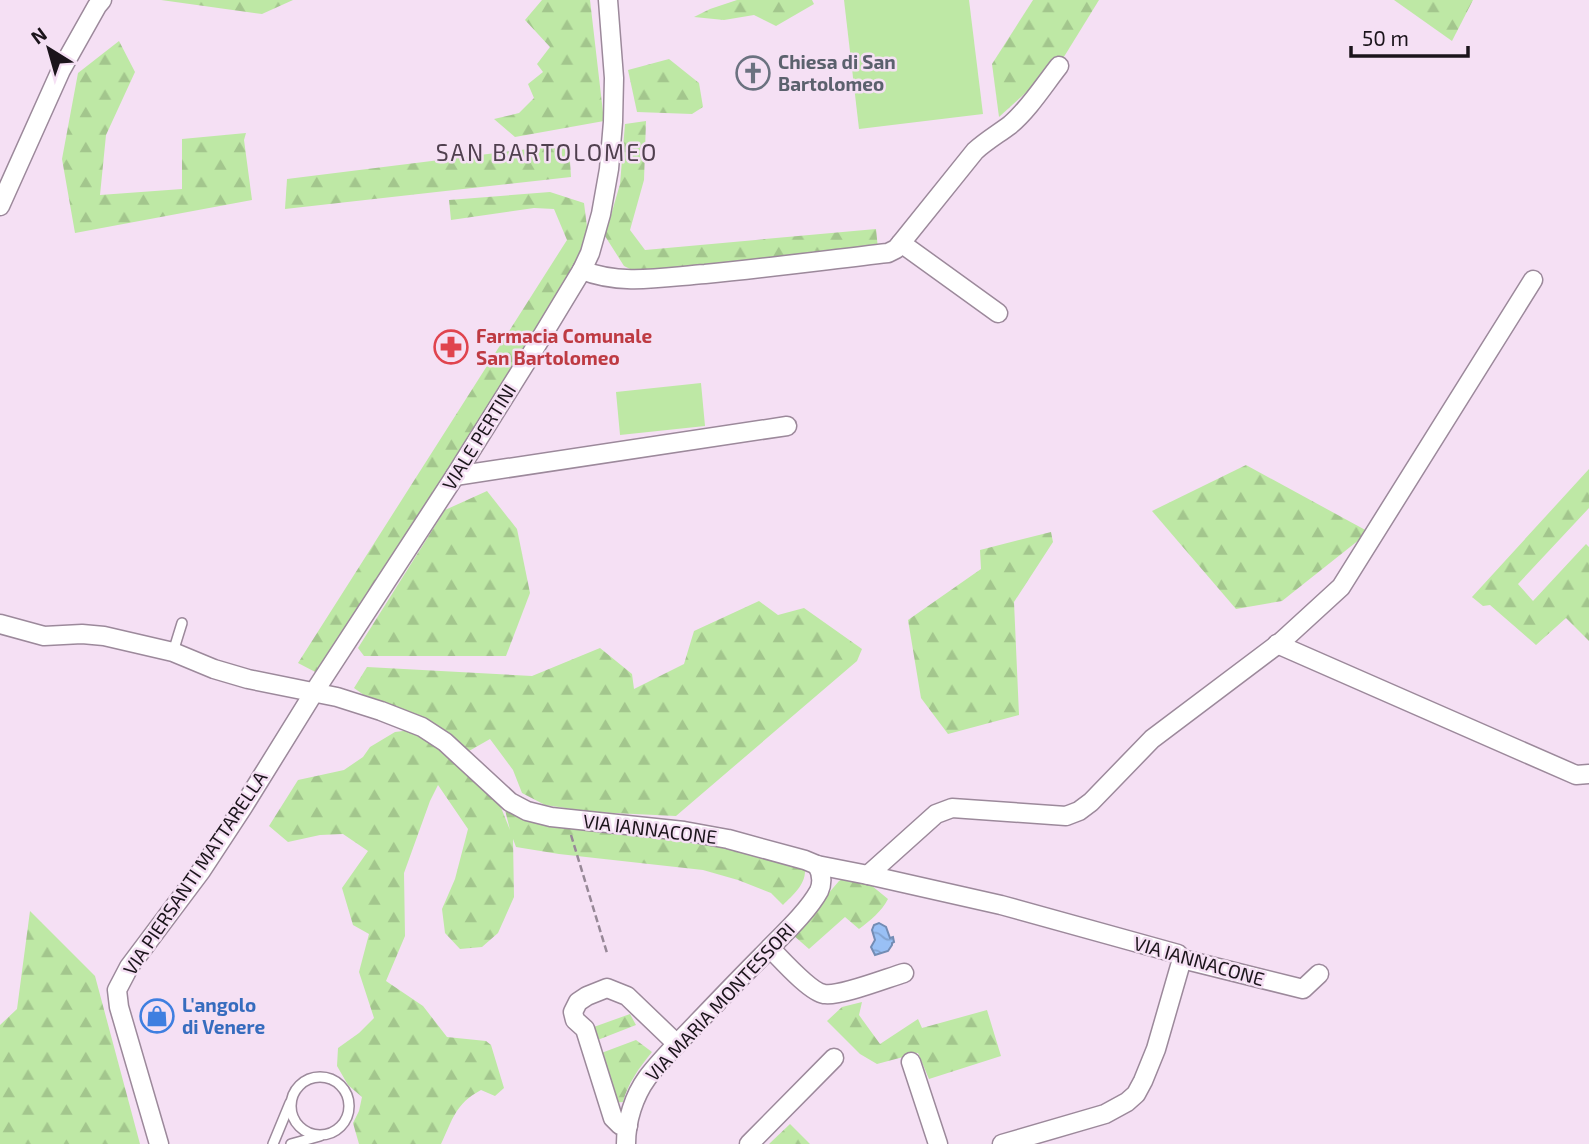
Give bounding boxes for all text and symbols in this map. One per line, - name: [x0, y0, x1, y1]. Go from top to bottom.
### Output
- north arrow: [14, 14, 84, 84]
- scale bar: [1351, 14, 1468, 58]
- text: N: [26, 22, 51, 48]
- text: 50 m: [1362, 25, 1409, 50]
- place label: Chiesa di San Bartolomeo: [778, 50, 896, 95]
- church icon: Chiesa di San Bartolomeo: [734, 54, 772, 92]
- district label: SAN BARTOLOMEO: [436, 138, 658, 166]
- place label: Farmacia Comunale San Bartolomeo: [476, 324, 652, 369]
- pharmacy icon: Farmacia Comunale San Bartolomeo: [432, 328, 470, 366]
- street label: VIALE PERTINI: [437, 379, 520, 494]
- street label: VIA PIERSANTI MATTARELLA: [118, 766, 272, 979]
- street label: VIA IANNACONE: [582, 809, 718, 848]
- street label: VIA MARIA MONTESSORI: [640, 918, 799, 1086]
- street label: VIA IANNACONE: [1131, 931, 1267, 990]
- place label: L'angolo di Venere: [182, 993, 265, 1038]
- shop icon: L'angolo di Venere: [138, 997, 176, 1035]

